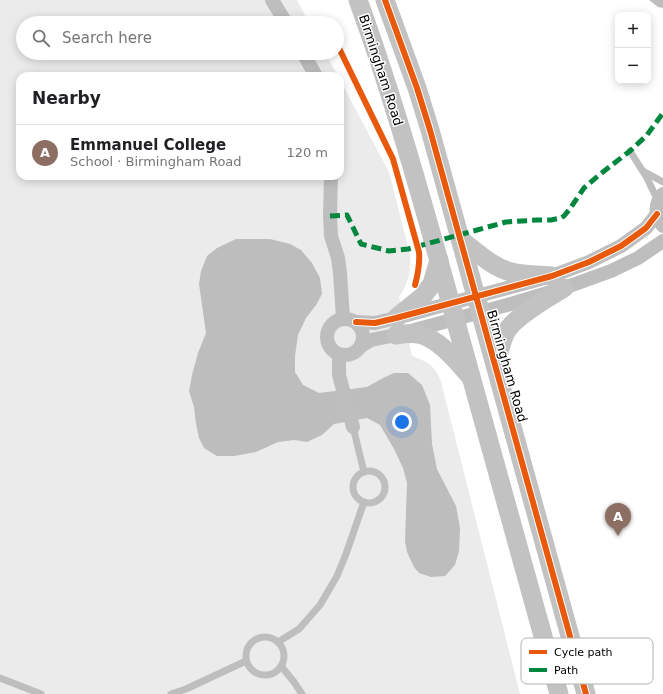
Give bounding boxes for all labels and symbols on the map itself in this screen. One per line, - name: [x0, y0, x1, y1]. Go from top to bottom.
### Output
- street label: Birmingham Road: [356, 12, 406, 128]
- street label: Birmingham Road: [484, 308, 530, 424]
- your location: [392, 412, 412, 432]
- pin: A: [605, 503, 631, 536]
- legend: [521, 638, 653, 684]
- text: Cycle path: [554, 646, 613, 659]
- text: Path: [554, 664, 578, 677]

